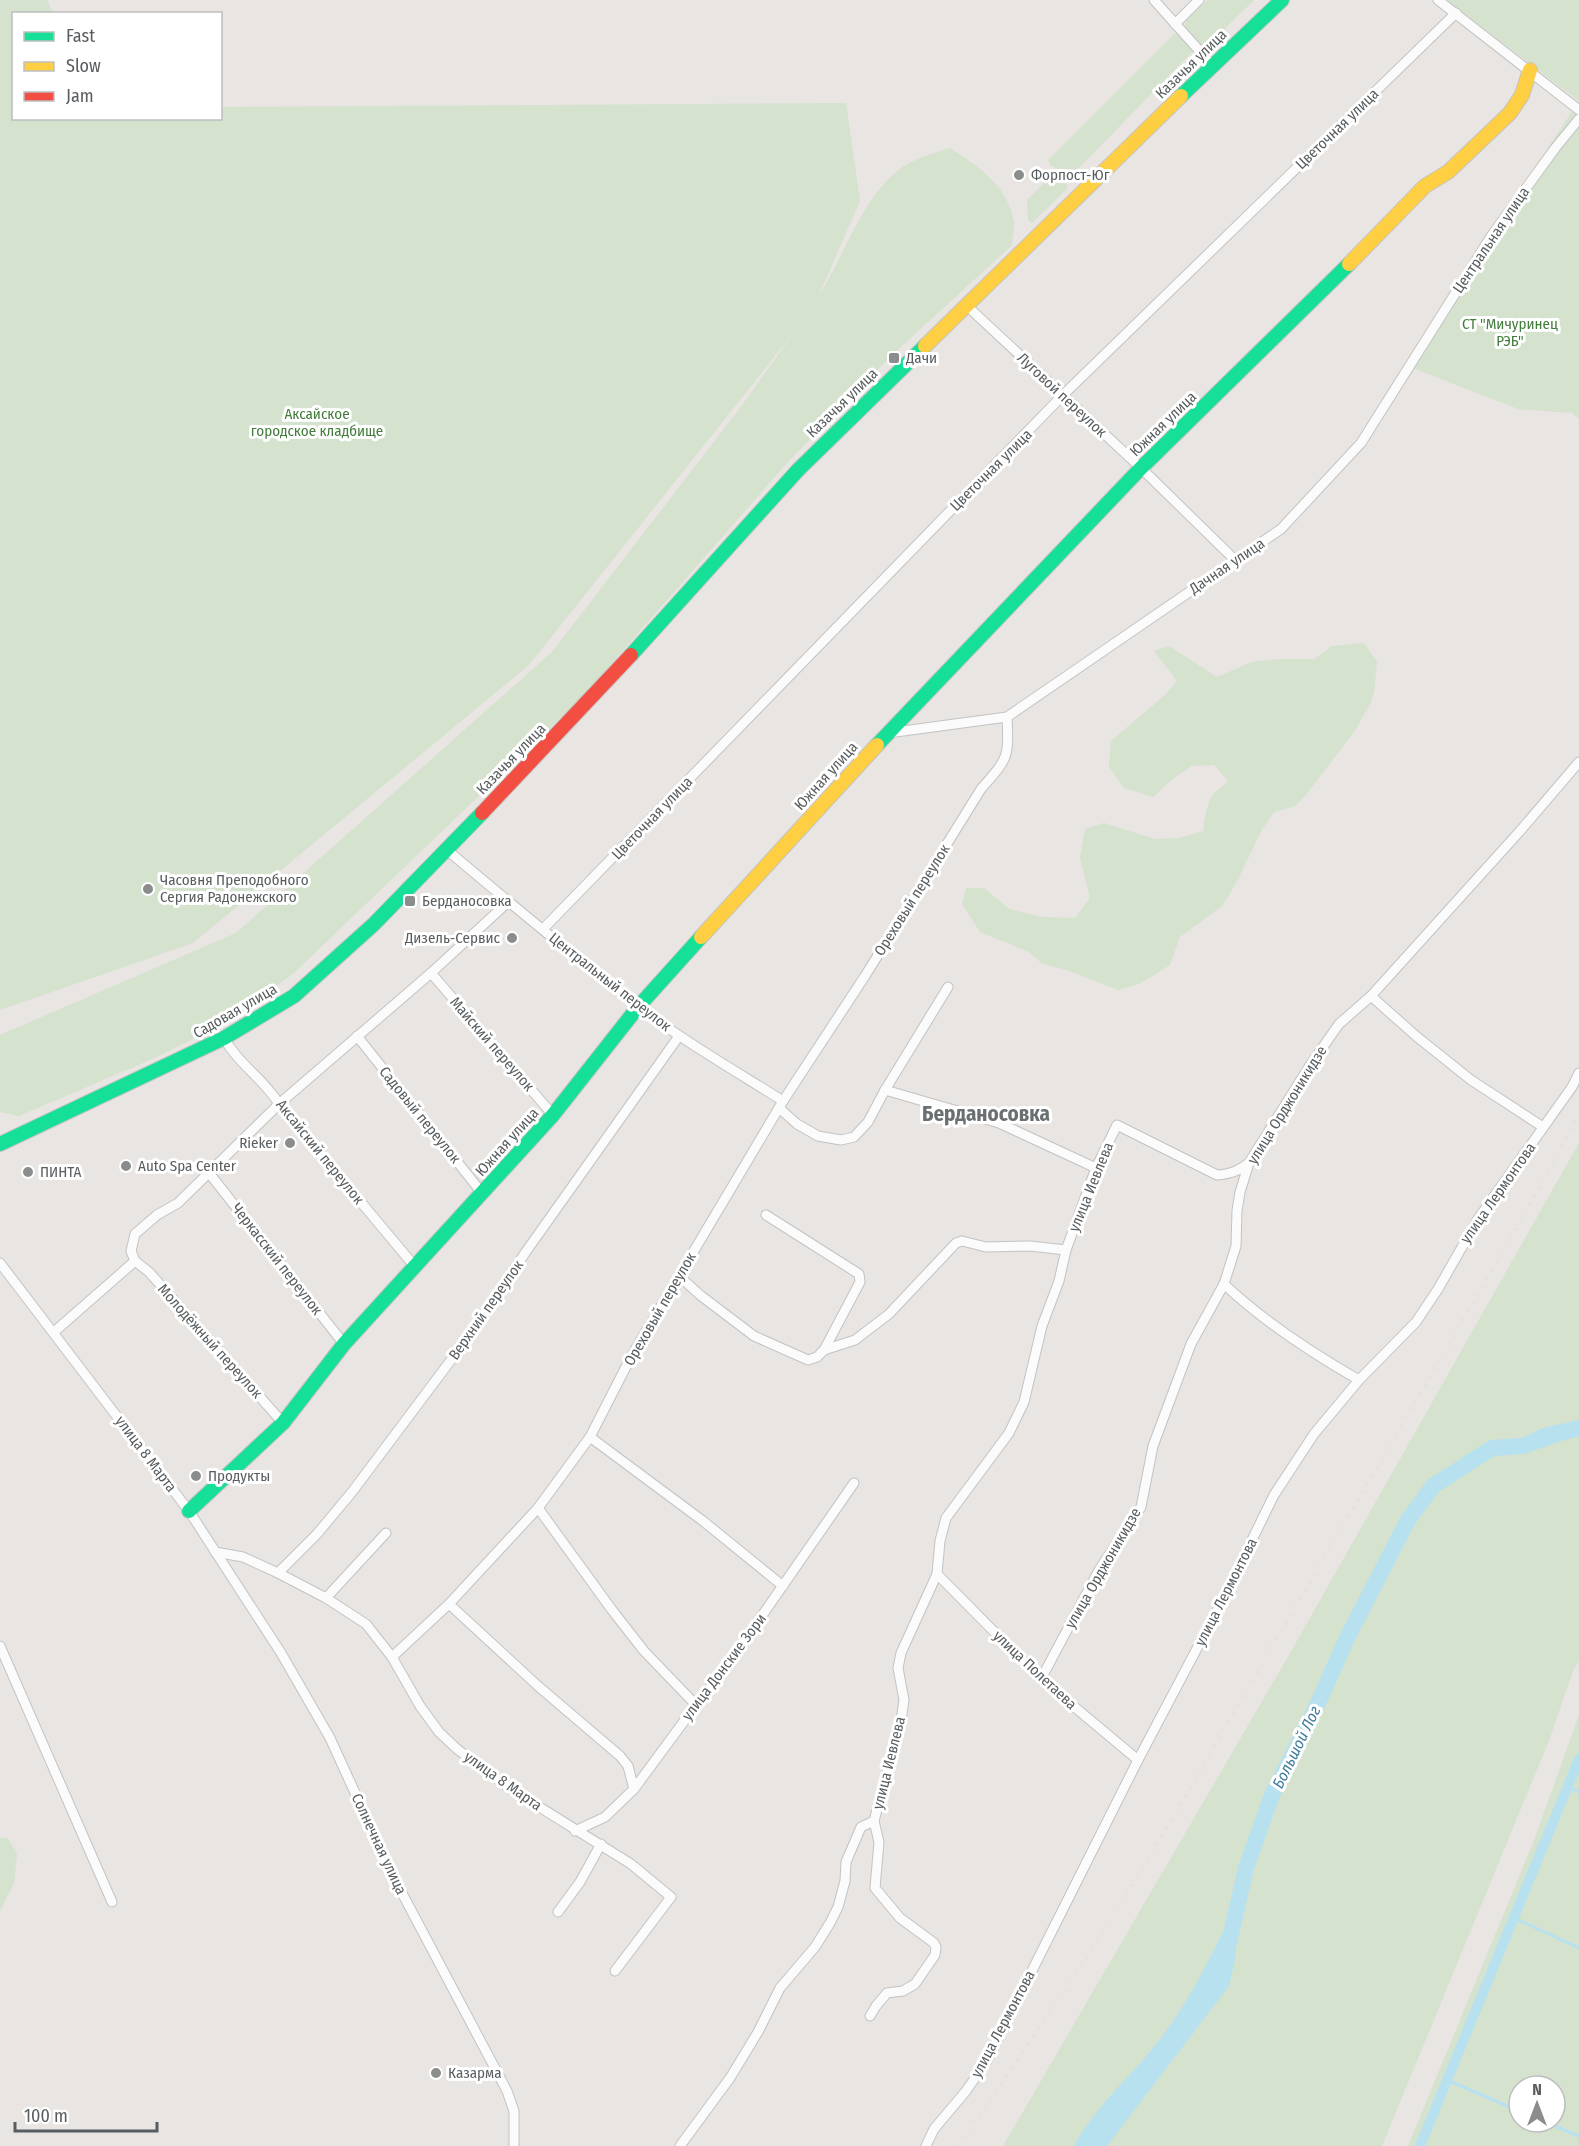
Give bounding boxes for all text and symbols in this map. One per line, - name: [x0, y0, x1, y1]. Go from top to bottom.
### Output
- legend: [12, 12, 222, 120]
- text: Fast: [66, 25, 95, 47]
- street label: Казачья улица: [1152, 26, 1230, 102]
- text: Slow: [66, 55, 101, 77]
- text: Jam: [66, 85, 94, 107]
- street label: Цветочная улица: [1292, 85, 1382, 173]
- place label: Форпост-Юг: [1031, 166, 1110, 184]
- marker: Форпост-Юг: [1012, 168, 1026, 182]
- street label: Центральная улица: [1449, 183, 1533, 297]
- park label: СТ "Мичуринец РЭБ": [1462, 315, 1558, 350]
- place label: Дачи: [905, 349, 937, 367]
- street label: Луговой переулок: [1014, 349, 1110, 441]
- marker: Дачи: [887, 351, 901, 365]
- street label: Казачья улица: [803, 365, 881, 441]
- street label: Южная улица: [1126, 388, 1200, 460]
- park label: Аксайское городское кладбище: [251, 405, 383, 440]
- street label: Цветочная улица: [946, 425, 1036, 515]
- street label: Дачная улица: [1185, 534, 1268, 598]
- street label: Казачья улица: [473, 720, 549, 798]
- street label: Южная улица: [791, 738, 861, 814]
- street label: Цветочная улица: [608, 773, 696, 863]
- street label: Ореховый переулок: [870, 841, 954, 959]
- place label: Часовня Преподобного Сергия Радонежского: [160, 871, 309, 906]
- marker: Часовня Преподобного Сергия Радонежского: [141, 882, 155, 896]
- place label: Берданосовка: [422, 892, 512, 910]
- marker: Берданосовка: [403, 894, 417, 908]
- place label: Дизель-Сервис: [404, 929, 501, 947]
- street label: Центральный переулок: [545, 929, 675, 1035]
- marker: Дизель-Сервис: [505, 931, 519, 945]
- street label: Садовая улица: [190, 980, 280, 1042]
- street label: Майский переулок: [446, 993, 538, 1095]
- street label: улица Орджоникидзе: [1243, 1043, 1331, 1167]
- street label: Садовый переулок: [375, 1063, 465, 1167]
- street label: Аксайский переулок: [272, 1096, 368, 1208]
- district label: Берданосовка: [922, 1101, 1050, 1127]
- street label: Южная улица: [472, 1104, 542, 1180]
- place label: Rieker: [239, 1134, 279, 1152]
- marker: Rieker: [283, 1136, 297, 1150]
- street label: улица Лермонтова: [1457, 1139, 1539, 1247]
- street label: улица Иевлева: [1065, 1140, 1117, 1234]
- place label: Auto Spa Center: [138, 1157, 237, 1175]
- marker: Auto Spa Center: [119, 1159, 133, 1173]
- place label: ПИНТА: [40, 1163, 81, 1181]
- marker: ПИНТА: [21, 1165, 35, 1179]
- street label: Черкасский переулок: [228, 1200, 326, 1318]
- street label: Ореховый переулок: [620, 1249, 700, 1369]
- street label: Верхний переулок: [445, 1257, 527, 1363]
- street label: Молодёжный переулок: [154, 1280, 266, 1402]
- street label: улица 8 Марта: [112, 1412, 180, 1496]
- place label: Продукты: [208, 1467, 270, 1485]
- marker: Продукты: [189, 1469, 203, 1483]
- street label: улица Орджоникидзе: [1061, 1505, 1145, 1631]
- street label: улица Лермонтова: [1191, 1535, 1261, 1649]
- street label: улица Донские Зори: [678, 1610, 770, 1724]
- street label: улица Полетаева: [989, 1627, 1081, 1713]
- water label: Большой Лог: [1268, 1703, 1325, 1791]
- street label: улица Иевлева: [869, 1715, 909, 1811]
- street label: улица 8 Марта: [461, 1748, 545, 1814]
- street label: Солнечная улица: [348, 1791, 410, 1897]
- street label: улица Лермонтова: [967, 1967, 1039, 2081]
- place label: Казарма: [448, 2064, 502, 2082]
- marker: Казарма: [429, 2066, 443, 2080]
- north arrow: [1507, 2074, 1567, 2134]
- text: N: [1532, 2080, 1542, 2099]
- scale bar: [15, 2095, 158, 2133]
- text: 100 m: [24, 2105, 68, 2127]

